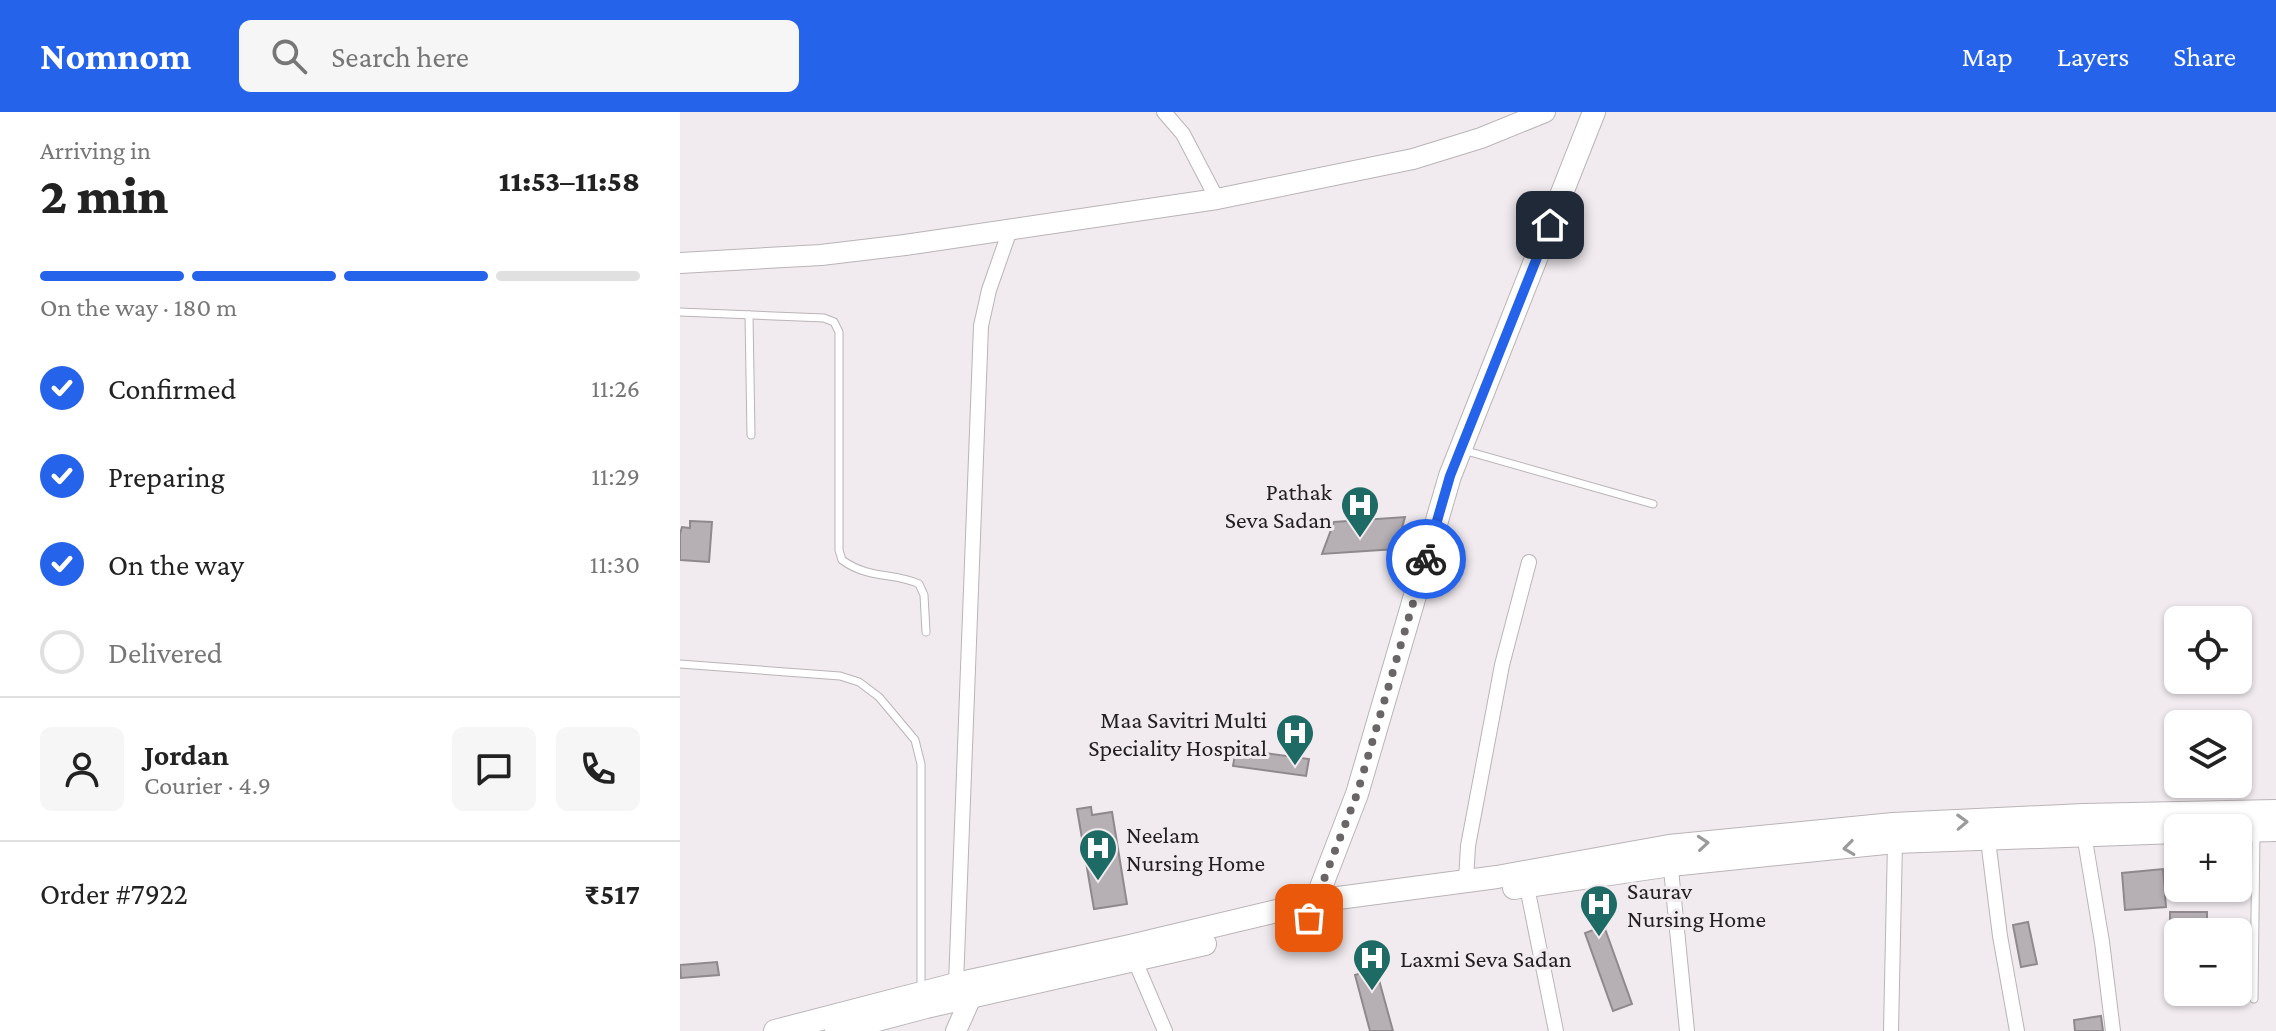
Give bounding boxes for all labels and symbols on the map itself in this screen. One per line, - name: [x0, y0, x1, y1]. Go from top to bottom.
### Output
- pin: [1516, 191, 1584, 259]
- place label: Pathak Seva Sadan: [1225, 478, 1333, 533]
- hospital icon: Pathak Seva Sadan: [1339, 484, 1381, 539]
- courier: [1386, 519, 1466, 599]
- place label: Maa Savitri Multi Speciality Hospital: [1088, 706, 1267, 761]
- hospital icon: Maa Savitri Multi Speciality Hospital: [1274, 712, 1316, 767]
- one-way arrow: [1956, 813, 1969, 830]
- place label: Neelam Nursing Home: [1126, 821, 1265, 876]
- hospital icon: Neelam Nursing Home: [1077, 827, 1119, 882]
- one-way arrow: [1697, 835, 1710, 852]
- one-way arrow: [1842, 839, 1855, 856]
- place label: Saurav Nursing Home: [1627, 877, 1766, 932]
- hospital icon: Saurav Nursing Home: [1578, 883, 1620, 938]
- pin: [1275, 884, 1343, 952]
- hospital icon: Laxmi Seva Sadan: [1351, 937, 1393, 992]
- place label: Laxmi Seva Sadan: [1400, 945, 1572, 972]

